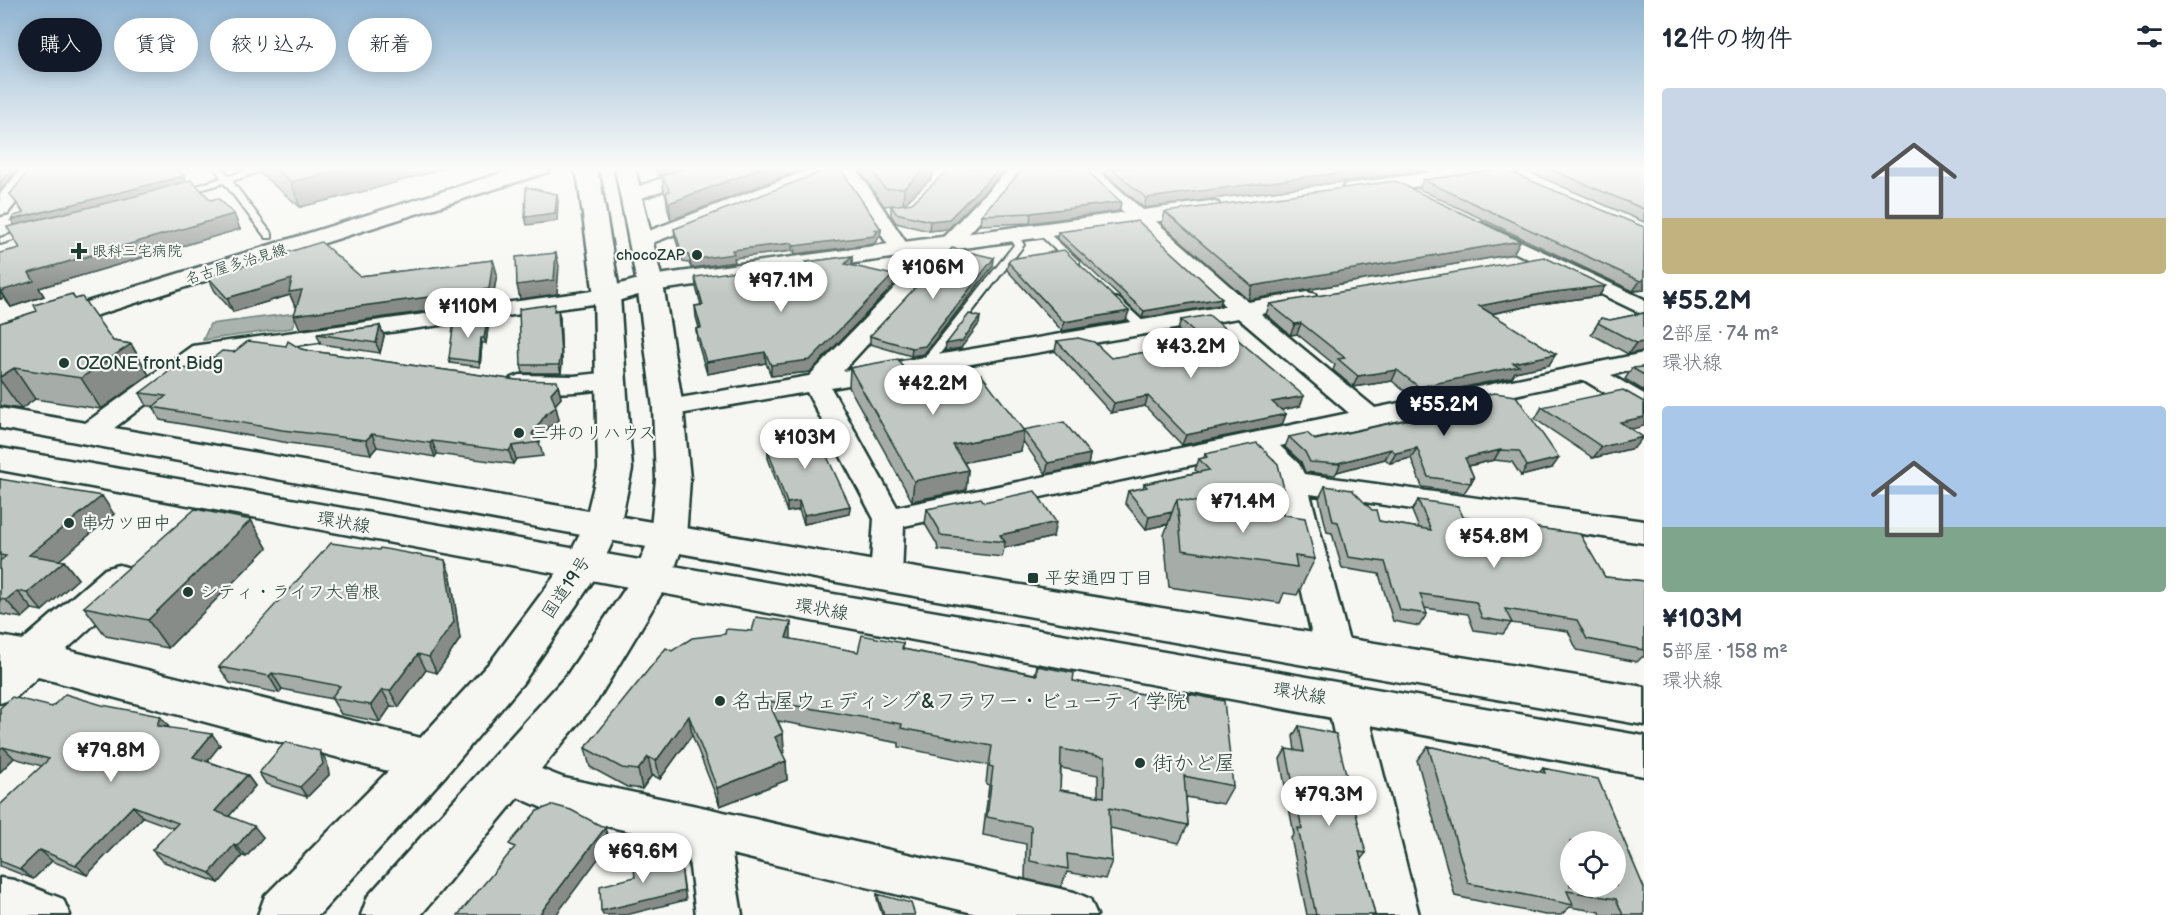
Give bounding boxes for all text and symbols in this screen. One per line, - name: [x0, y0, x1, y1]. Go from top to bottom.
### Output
- chip: 購入: [18, 18, 102, 72]
- chip: 賃貸: [114, 18, 198, 72]
- chip: 絞り込み: [210, 18, 336, 72]
- chip: 新着: [348, 18, 432, 72]
- icon: filters: [2133, 20, 2166, 53]
- text: 12件の物件: [1662, 24, 1793, 55]
- icon: home: [1860, 127, 1968, 235]
- street label: 名古屋多治見線: [183, 240, 289, 289]
- marker: 眼科三宅病院: [70, 242, 88, 260]
- place label: 眼科三宅病院: [92, 242, 182, 261]
- place label: chocoZAP: [616, 246, 686, 265]
- marker: chocoZAP: [690, 248, 704, 262]
- pin: ¥106M: [891, 249, 975, 300]
- text: ¥106M: [902, 256, 964, 280]
- pin: ¥97.1M: [732, 262, 830, 313]
- text: ¥97.1M: [748, 269, 814, 293]
- text: ¥55.2M: [1662, 286, 1752, 317]
- pin: ¥110M: [426, 288, 510, 339]
- text: ¥110M: [439, 295, 497, 319]
- text: 2部屋 · 74 m²: [1662, 322, 1779, 346]
- pin: ¥43.2M: [1142, 328, 1240, 379]
- text: ¥43.2M: [1156, 335, 1226, 359]
- text: 環状線: [1662, 351, 1722, 375]
- place label: OZONE front Bidg: [76, 353, 223, 374]
- marker: OZONE front Bidg: [57, 356, 71, 370]
- pin: ¥42.2M: [884, 365, 982, 416]
- text: ¥42.2M: [898, 372, 968, 396]
- pin: ¥55.2M: [1395, 386, 1493, 437]
- text: ¥55.2M: [1410, 393, 1479, 417]
- pin: ¥103M: [763, 419, 847, 470]
- place label: 三井のリハウス: [531, 423, 656, 444]
- marker: 三井のリハウス: [512, 426, 526, 440]
- text: ¥103M: [774, 426, 836, 450]
- icon: home: [1860, 445, 1968, 553]
- pin: ¥71.4M: [1194, 483, 1292, 534]
- text: ¥71.4M: [1210, 490, 1276, 514]
- street label: 環状線: [316, 507, 372, 538]
- place label: 串カツ田中: [81, 513, 171, 534]
- marker: 串カツ田中: [62, 516, 76, 530]
- pin: ¥54.8M: [1445, 518, 1543, 569]
- text: ¥54.8M: [1459, 525, 1529, 549]
- street label: 国道19号: [538, 552, 595, 623]
- place label: 平安通四丁目: [1045, 568, 1153, 589]
- marker: 平安通四丁目: [1026, 571, 1040, 585]
- place label: シティ・ライフ大曽根: [200, 582, 380, 603]
- marker: シティ・ライフ大曽根: [181, 585, 195, 599]
- street label: 環状線: [794, 594, 850, 625]
- text: ¥103M: [1662, 604, 1743, 635]
- text: 5部屋 · 158 m²: [1662, 640, 1788, 664]
- text: 環状線: [1662, 669, 1722, 693]
- street label: 環状線: [1272, 678, 1328, 709]
- place label: 名古屋ウェディング&フラワー・ビューティ学院: [732, 689, 1187, 714]
- marker: 名古屋ウェディング&フラワー・ビューティ学院: [713, 694, 727, 708]
- pin: ¥79.8M: [62, 732, 160, 783]
- text: ¥79.8M: [77, 739, 145, 763]
- place label: 街かど屋: [1152, 751, 1236, 776]
- marker: 街かど屋: [1133, 756, 1147, 770]
- pin: ¥79.3M: [1280, 776, 1378, 827]
- text: ¥79.3M: [1295, 783, 1363, 807]
- map controls: [1560, 831, 1626, 897]
- button: locate: [1560, 831, 1626, 897]
- pin: ¥69.6M: [594, 833, 692, 884]
- text: ¥69.6M: [608, 840, 678, 864]

